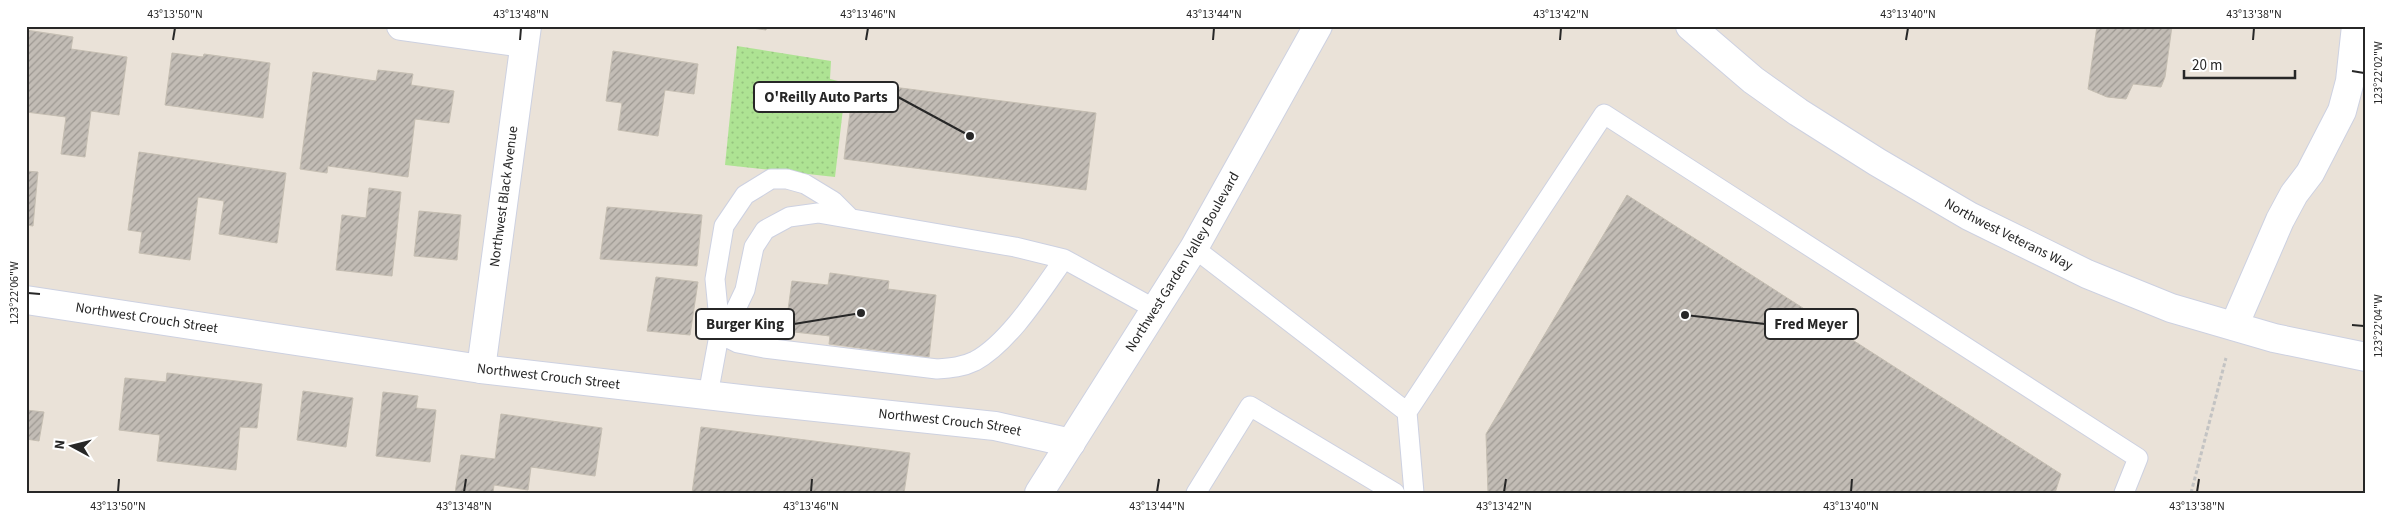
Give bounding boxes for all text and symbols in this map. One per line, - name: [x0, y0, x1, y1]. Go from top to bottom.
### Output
- text: 43°13'50"N: [147, 6, 203, 23]
- text: 43°13'48"N: [493, 6, 549, 23]
- text: 43°13'46"N: [840, 6, 896, 23]
- text: 43°13'44"N: [1186, 6, 1242, 23]
- text: 43°13'42"N: [1533, 6, 1589, 23]
- text: 43°13'40"N: [1880, 6, 1936, 23]
- text: 43°13'38"N: [2226, 6, 2282, 23]
- text: 123°22'02"W: [2370, 41, 2387, 105]
- scale bar: [2184, 48, 2296, 80]
- text: 20 m: [2192, 55, 2222, 76]
- callout: O'Reilly Auto Parts: [754, 82, 898, 112]
- text: O'Reilly Auto Parts: [764, 87, 888, 108]
- street label: Northwest Black Avenue: [485, 125, 523, 268]
- street label: Northwest Garden Valley Boulevard: [1121, 168, 1244, 356]
- street label: Northwest Veterans Way: [1940, 194, 2077, 276]
- text: 123°22'06"W: [6, 261, 23, 325]
- text: 123°22'04"W: [2370, 294, 2387, 358]
- street label: Northwest Crouch Street: [74, 298, 219, 339]
- callout: Burger King: [696, 309, 794, 339]
- callout: Fred Meyer: [1765, 309, 1858, 339]
- text: Burger King: [706, 314, 784, 335]
- text: Fred Meyer: [1774, 314, 1848, 335]
- street label: Northwest Crouch Street: [476, 359, 621, 395]
- street label: Northwest Crouch Street: [877, 404, 1023, 442]
- north arrow: [48, 422, 98, 472]
- text: N: [50, 439, 71, 450]
- text: 43°13'50"N: [90, 498, 146, 515]
- text: 43°13'48"N: [436, 498, 492, 515]
- text: 43°13'46"N: [783, 498, 839, 515]
- text: 43°13'44"N: [1129, 498, 1185, 515]
- text: 43°13'42"N: [1476, 498, 1532, 515]
- text: 43°13'40"N: [1823, 498, 1879, 515]
- text: 43°13'38"N: [2169, 498, 2225, 515]

